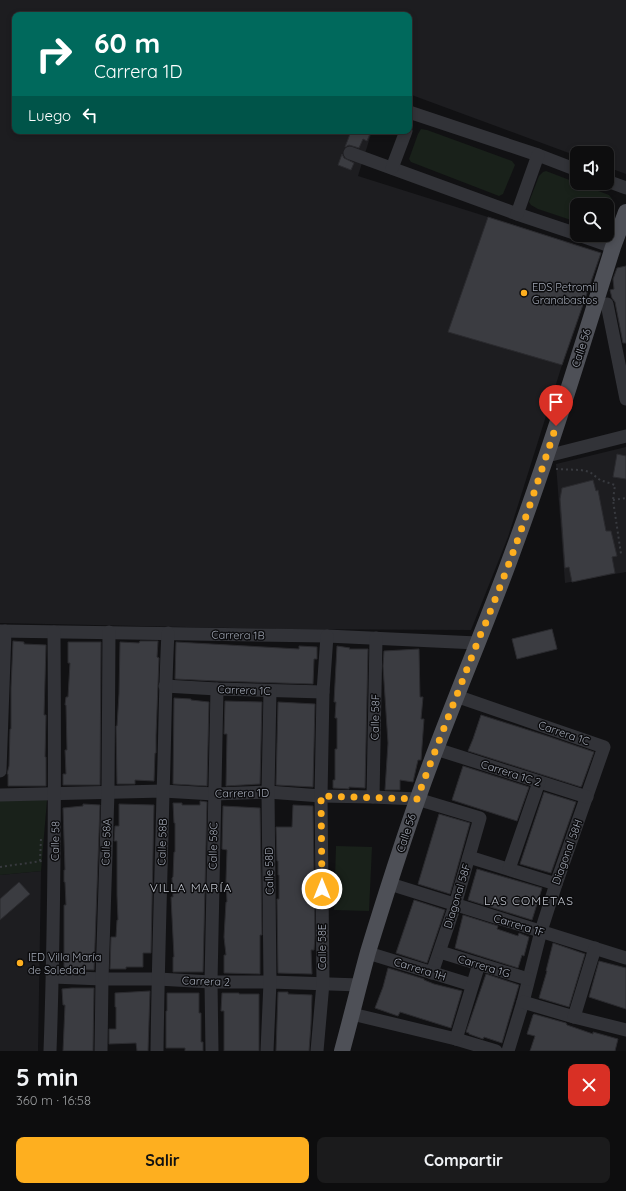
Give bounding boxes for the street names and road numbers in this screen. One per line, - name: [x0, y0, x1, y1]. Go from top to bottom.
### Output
- street label: Calle 56: [568, 327, 594, 369]
- street label: Carrera 1B: [211, 628, 265, 642]
- street label: Carrera 1C: [217, 682, 271, 698]
- street label: Calle 58F: [368, 694, 382, 740]
- street label: Carrera 1C: [537, 718, 591, 748]
- street label: Carrera 1C 2: [479, 757, 543, 789]
- street label: Carrera 1D: [215, 786, 269, 800]
- street label: Calle 56: [393, 812, 419, 854]
- street label: Diagonal 58H: [549, 817, 585, 887]
- street label: Calle 58A: [98, 818, 114, 866]
- street label: Calle 58B: [154, 818, 170, 866]
- street label: Calle 58: [48, 821, 62, 861]
- street label: Calle 58C: [206, 822, 220, 870]
- street label: Calle 58D: [262, 847, 276, 895]
- street label: Diagonal 58F: [441, 862, 473, 930]
- street label: Carrera 1F: [492, 911, 546, 939]
- street label: Calle 58E: [315, 924, 329, 970]
- street label: Carrera 1G: [456, 951, 512, 981]
- street label: Carrera 1H: [392, 954, 448, 984]
- street label: Carrera 2: [182, 973, 230, 989]

